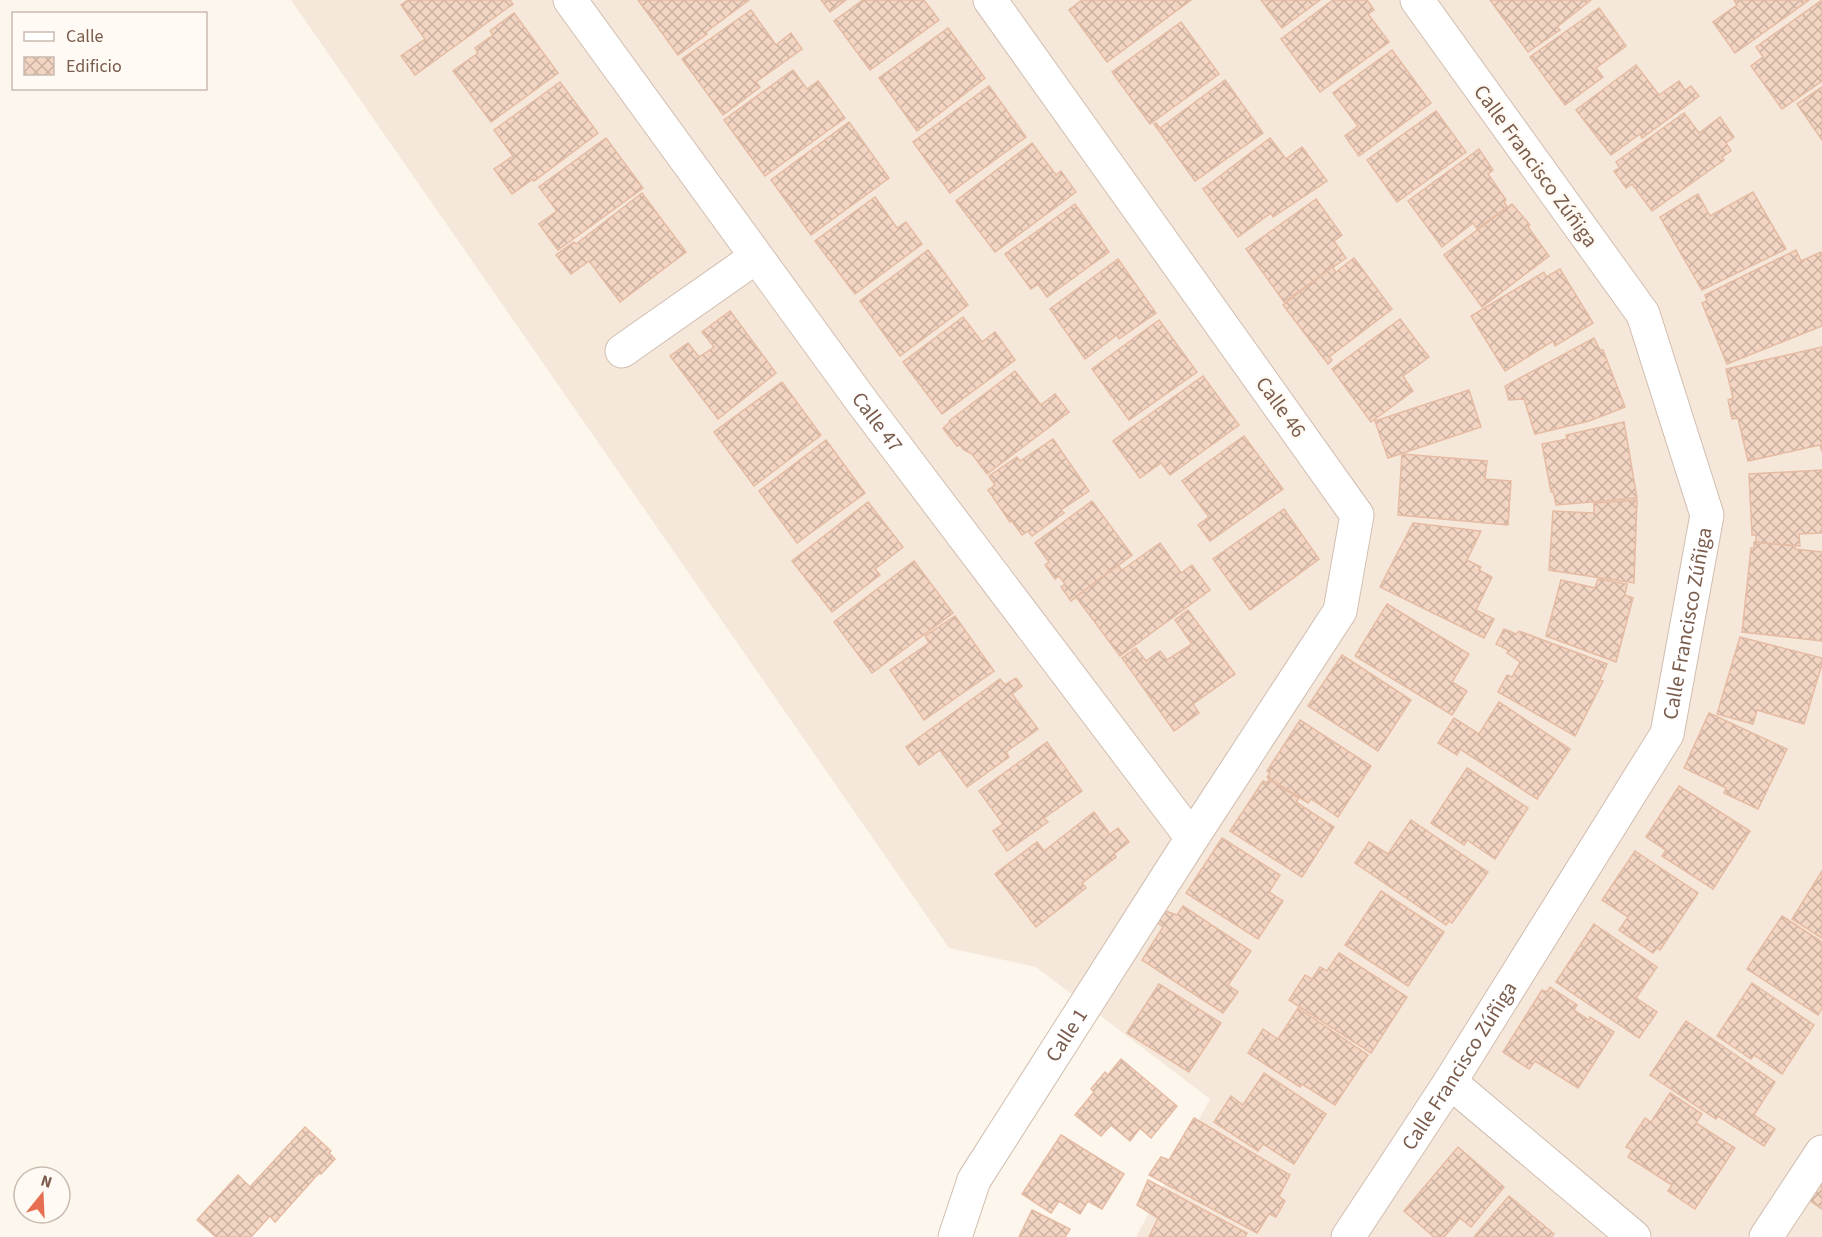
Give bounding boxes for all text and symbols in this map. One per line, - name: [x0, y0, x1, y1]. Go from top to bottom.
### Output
- legend: [12, 12, 207, 90]
- text: Calle: [66, 24, 104, 49]
- text: Edificio: [66, 54, 122, 79]
- street label: Calle Francisco Zúñiga: [1467, 78, 1605, 254]
- street label: Calle 46: [1249, 370, 1313, 444]
- street label: Calle 47: [845, 386, 910, 458]
- street label: Calle Francisco Zúñiga: [1655, 525, 1719, 722]
- street label: Calle Francisco Zúñiga: [1394, 976, 1524, 1156]
- street label: Calle 1: [1038, 1002, 1095, 1068]
- north arrow: [12, 1165, 72, 1225]
- text: N: [38, 1170, 55, 1194]

